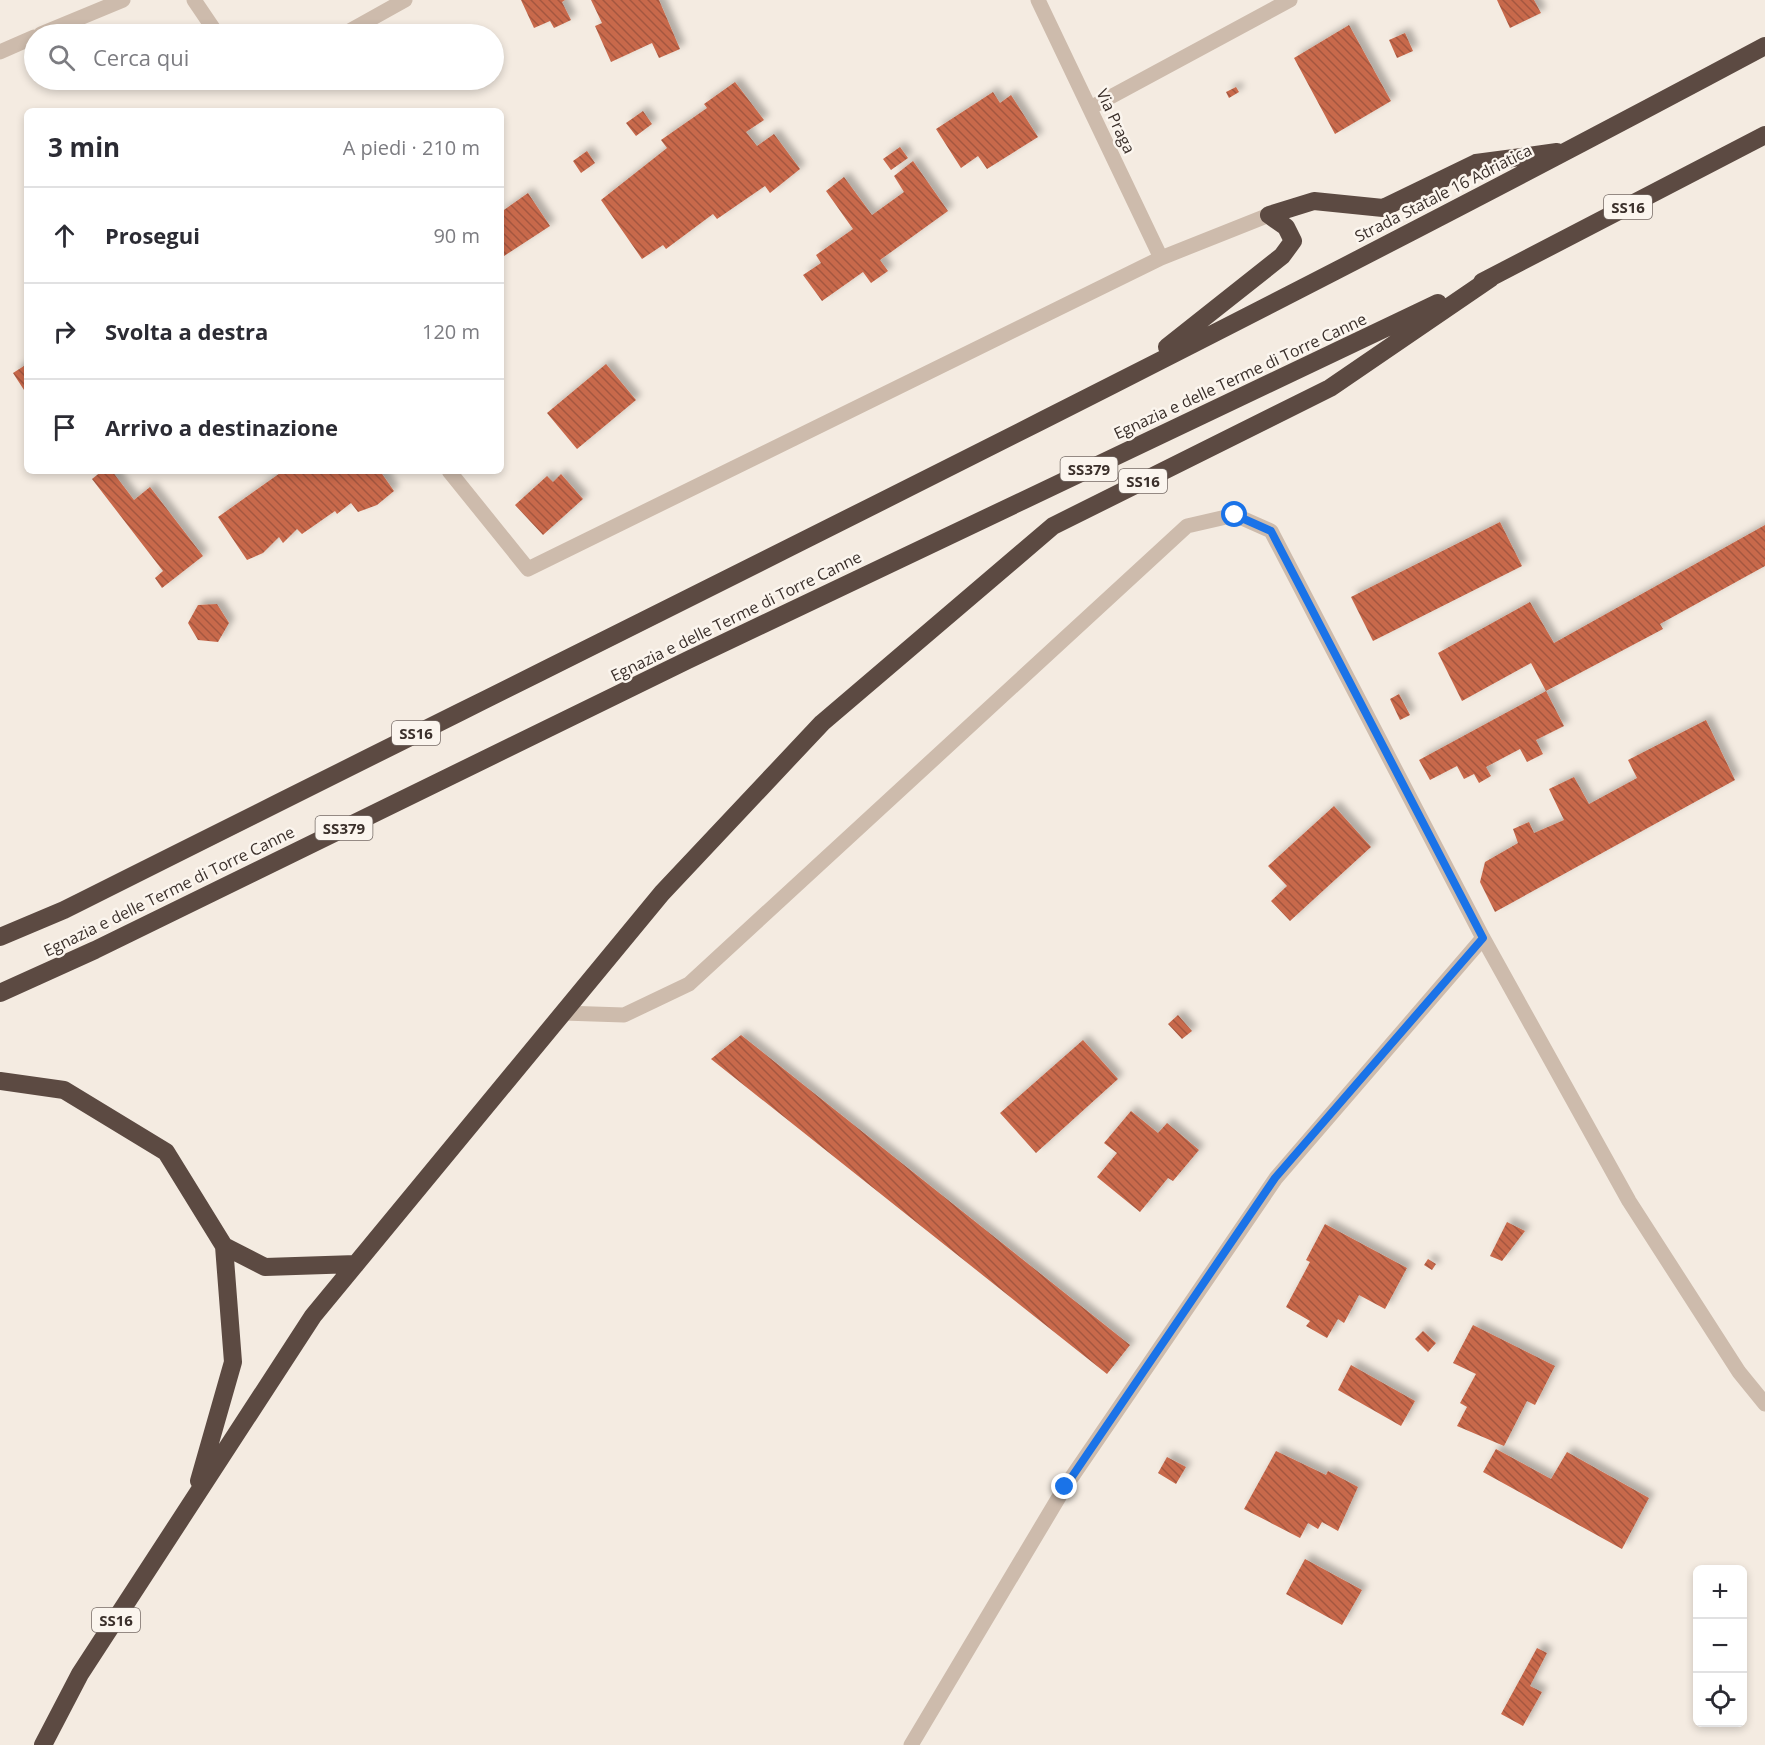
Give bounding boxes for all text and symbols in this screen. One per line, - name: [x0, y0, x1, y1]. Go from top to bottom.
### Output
- search box: [24, 24, 504, 90]
- icon: search: [45, 41, 78, 74]
- text: Cerca qui: [93, 42, 189, 72]
- street label: Via Praga: [1091, 85, 1141, 157]
- text: 3 min: [48, 129, 120, 165]
- text: A piedi · 210 m: [343, 134, 480, 161]
- street label: Strada Statale 16 Adriatica: [1351, 139, 1535, 247]
- road number: SS16: [1604, 195, 1652, 219]
- icon: ahead: [48, 219, 81, 252]
- text: Prosegui: [105, 220, 200, 250]
- text: 90 m: [433, 222, 480, 249]
- street label: Egnazia e delle Terme di Torre Canne: [1110, 308, 1370, 444]
- icon: right: [48, 315, 81, 348]
- text: Svolta a destra: [105, 316, 268, 346]
- text: 120 m: [422, 318, 480, 345]
- icon: arrive: [48, 411, 81, 444]
- text: Arrivo a destinazione: [105, 412, 338, 442]
- road number: SS379: [1060, 457, 1118, 481]
- road number: SS16: [1119, 469, 1167, 493]
- route start: [1221, 501, 1247, 527]
- street label: Egnazia e delle Terme di Torre Canne: [607, 546, 865, 686]
- road number: SS16: [392, 721, 440, 745]
- road number: SS379: [316, 816, 372, 840]
- street label: Egnazia e delle Terme di Torre Canne: [40, 821, 298, 961]
- route end: [1051, 1473, 1077, 1499]
- map controls: [1693, 1565, 1747, 1727]
- button: +: [1693, 1565, 1747, 1619]
- road number: SS16: [92, 1608, 140, 1632]
- button: −: [1693, 1619, 1747, 1673]
- button: locate: [1693, 1673, 1747, 1727]

